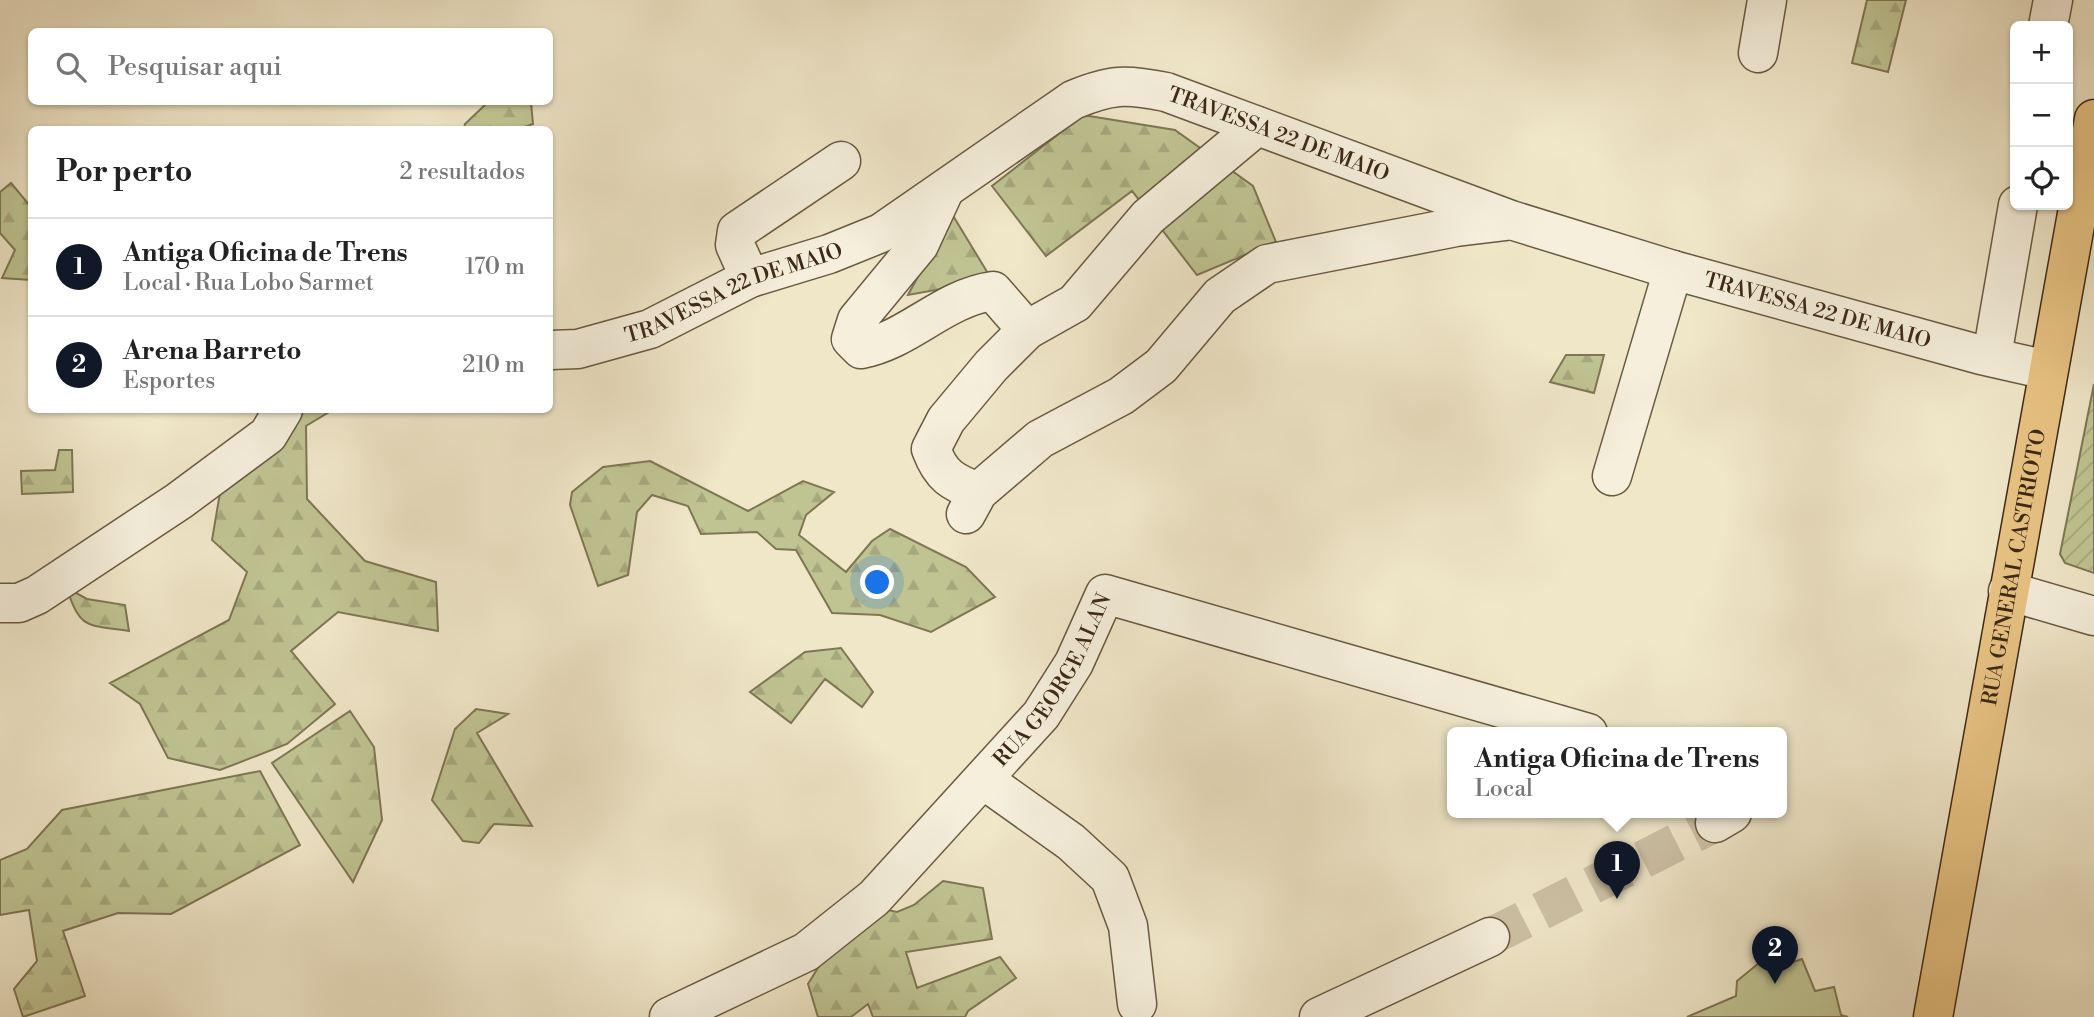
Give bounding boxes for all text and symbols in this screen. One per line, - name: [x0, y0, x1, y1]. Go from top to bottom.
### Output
- map controls: [2010, 21, 2073, 210]
- button: +: [2010, 21, 2073, 84]
- search box: [28, 28, 553, 105]
- icon: search: [52, 48, 90, 86]
- text: Pesquisar aqui: [108, 51, 282, 83]
- street label: TRAVESSA 22 DE MAIO: [1164, 82, 1393, 188]
- button: −: [2010, 84, 2073, 147]
- button: locate: [2010, 147, 2073, 210]
- text: Por perto: [56, 153, 192, 191]
- text: 2 resultados: [400, 158, 525, 186]
- text: Antiga Oficina de Trens: [123, 237, 408, 269]
- street label: TRAVESSA 22 DE MAIO: [622, 238, 847, 349]
- text: 1: [73, 253, 85, 281]
- text: 170 m: [465, 253, 525, 281]
- street label: TRAVESSA 22 DE MAIO: [1701, 267, 1934, 355]
- text: Local · Rua Lobo Sarmet: [123, 269, 374, 297]
- text: Arena Barreto: [123, 335, 302, 367]
- text: 2: [72, 351, 86, 379]
- text: 210 m: [462, 351, 525, 379]
- text: Esportes: [123, 367, 215, 395]
- street label: RUA GENERAL CASTRIOTO: [1977, 427, 2052, 708]
- your location: [860, 565, 894, 599]
- street label: RUA GEORGE ALAN: [988, 589, 1118, 772]
- popup: [1447, 727, 1787, 818]
- text: Antiga Oficina de Trens: [1475, 743, 1759, 775]
- text: Local: [1475, 775, 1533, 803]
- pin: 1: [1594, 841, 1640, 899]
- pin: 2: [1752, 926, 1798, 984]

